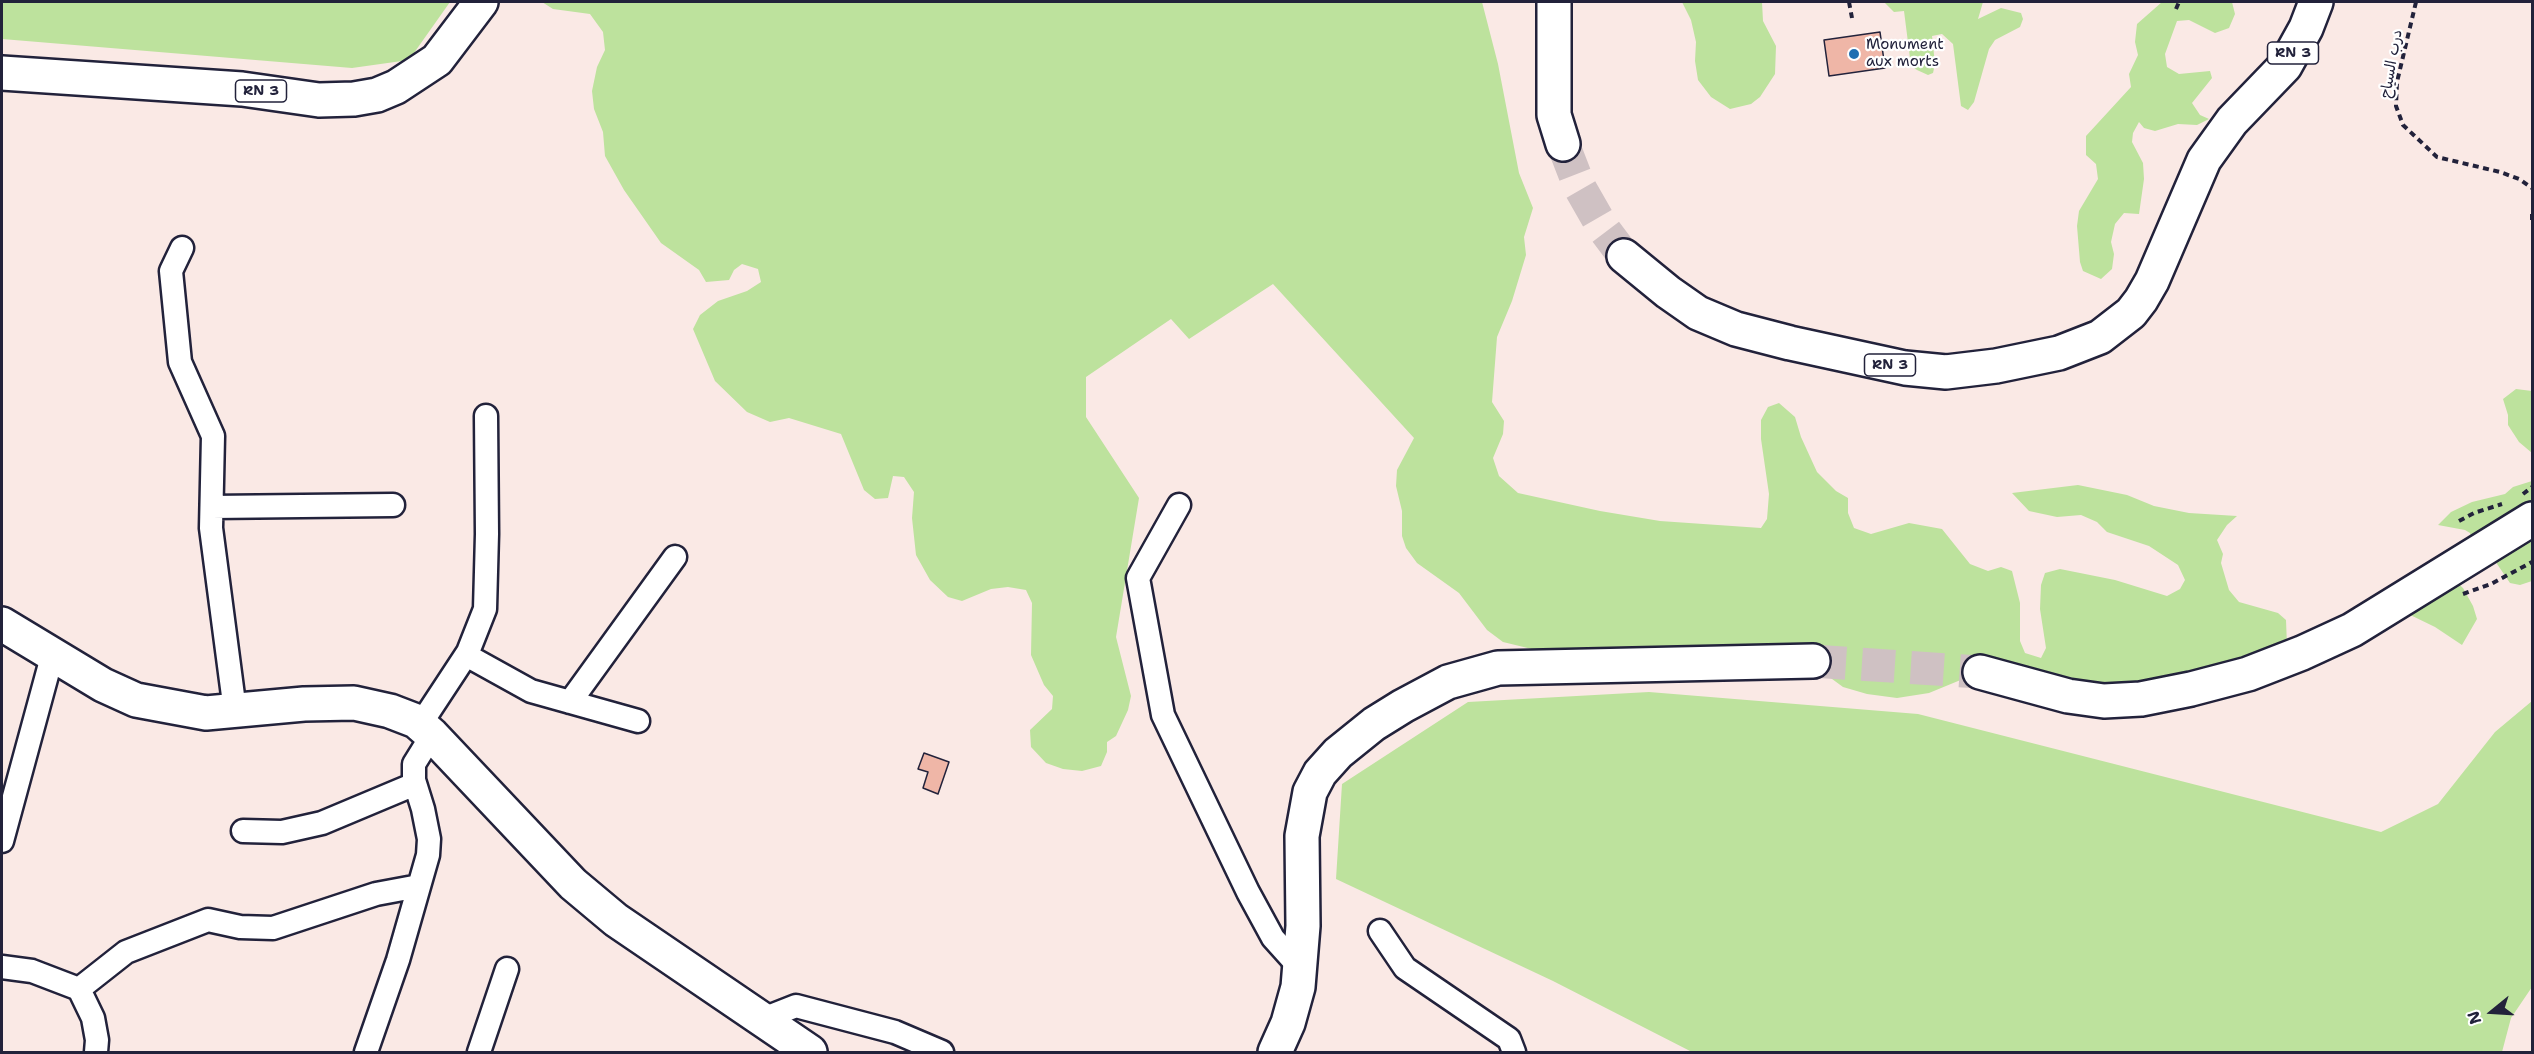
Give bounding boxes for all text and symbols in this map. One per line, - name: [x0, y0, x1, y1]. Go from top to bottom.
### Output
- street label: درب السياح: [2377, 28, 2407, 100]
- place label: Monument aux morts: [1866, 36, 1944, 71]
- road number: RN 3: [2268, 42, 2318, 64]
- marker: Monument aux morts: [1847, 47, 1861, 61]
- road number: RN 3: [236, 80, 286, 102]
- road number: RN 3: [1864, 354, 1916, 376]
- north arrow: [2462, 982, 2522, 1042]
- text: N: [2462, 1008, 2486, 1027]

